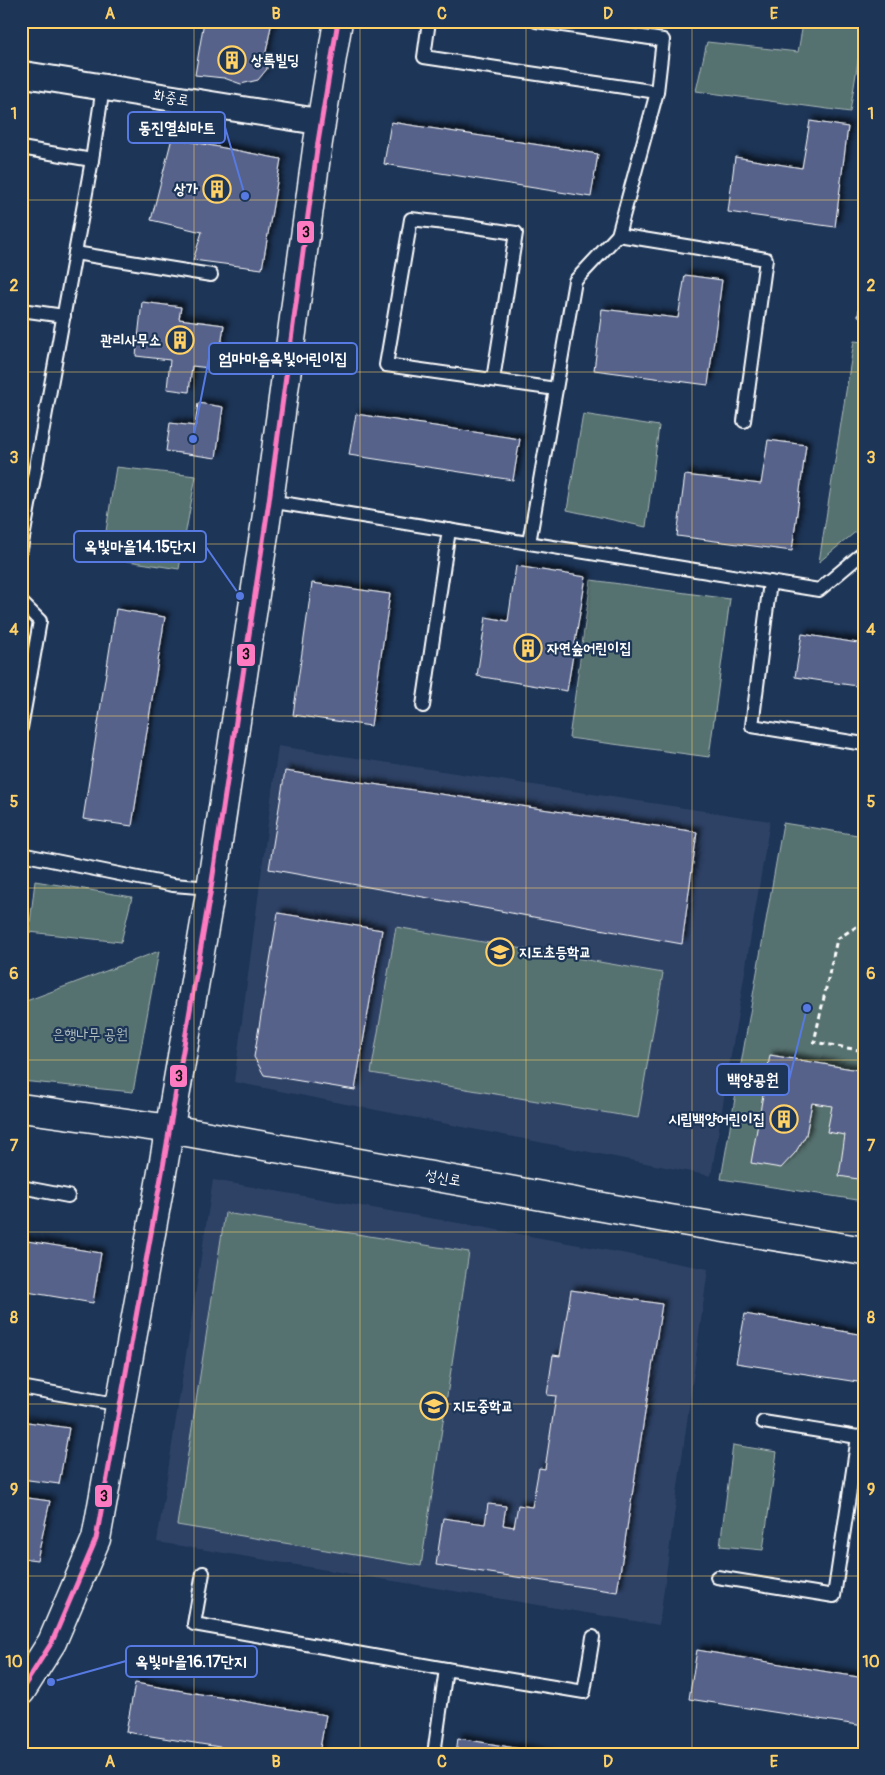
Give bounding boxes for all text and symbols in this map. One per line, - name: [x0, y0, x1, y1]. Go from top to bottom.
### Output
- text: A: [105, 4, 116, 24]
- text: B: [271, 4, 281, 24]
- text: C: [437, 4, 447, 24]
- text: D: [603, 4, 613, 24]
- text: E: [770, 4, 779, 24]
- building icon: 상록빌딩: [217, 45, 247, 75]
- place label: 상록빌딩: [251, 51, 299, 70]
- street label: 화중로: [152, 86, 190, 110]
- text: 1: [11, 104, 17, 124]
- text: 1: [868, 104, 874, 124]
- callout: 동진열쇠마트: [128, 112, 225, 143]
- text: 동진열쇠마트: [138, 118, 216, 138]
- building icon: 상가: [202, 174, 232, 204]
- place label: 상가: [174, 180, 199, 199]
- line badge: 3: [296, 220, 315, 244]
- text: 3: [302, 224, 310, 241]
- text: 2: [10, 276, 19, 296]
- text: 2: [867, 276, 876, 296]
- building icon: 관리사무소: [165, 325, 195, 355]
- place label: 관리사무소: [100, 331, 161, 350]
- callout: 엄마마음옥빛어린이집: [209, 343, 357, 374]
- text: 엄마마음옥빛어린이집: [219, 349, 347, 369]
- text: 3: [10, 448, 19, 468]
- text: 3: [867, 448, 876, 468]
- callout: 옥빛마을14.15단지: [74, 531, 206, 562]
- text: 옥빛마을14.15단지: [84, 537, 196, 557]
- text: 4: [9, 620, 19, 640]
- text: 4: [866, 620, 876, 640]
- building icon: 자연숲어린이집: [513, 633, 543, 663]
- place label: 자연숲어린이집: [547, 639, 632, 658]
- line badge: 3: [236, 643, 256, 667]
- text: 3: [242, 646, 250, 663]
- text: 5: [10, 792, 19, 812]
- text: 5: [867, 792, 876, 812]
- school or university icon: 지도초등학교: [485, 937, 515, 967]
- place label: 지도초등학교: [519, 943, 591, 962]
- text: 6: [9, 964, 19, 984]
- text: 6: [866, 964, 876, 984]
- park label: 은행나무 공원: [52, 1025, 128, 1044]
- line badge: 3: [169, 1064, 188, 1088]
- callout: 백양공원: [717, 1064, 789, 1095]
- text: 3: [175, 1068, 183, 1085]
- text: 백양공원: [727, 1070, 779, 1090]
- building icon: 시립백양어린이집: [769, 1104, 799, 1134]
- place label: 시립백양어린이집: [668, 1110, 765, 1129]
- text: 7: [10, 1136, 19, 1156]
- text: 7: [867, 1136, 876, 1156]
- street label: 성신로: [424, 1165, 462, 1191]
- text: 8: [10, 1308, 18, 1328]
- text: 8: [867, 1308, 875, 1328]
- school or university icon: 지도중학교: [419, 1391, 449, 1421]
- place label: 지도중학교: [453, 1397, 513, 1416]
- text: 9: [10, 1480, 18, 1500]
- text: 9: [867, 1480, 875, 1500]
- line badge: 3: [94, 1484, 113, 1508]
- text: 3: [100, 1488, 108, 1505]
- callout: 옥빛마을16.17단지: [126, 1646, 257, 1677]
- text: 10: [5, 1652, 23, 1672]
- text: 옥빛마을16.17단지: [135, 1652, 247, 1672]
- text: 10: [862, 1652, 880, 1672]
- text: A: [105, 1752, 116, 1772]
- text: B: [271, 1752, 281, 1772]
- text: C: [437, 1752, 447, 1772]
- text: D: [603, 1752, 613, 1772]
- text: E: [770, 1752, 779, 1772]

